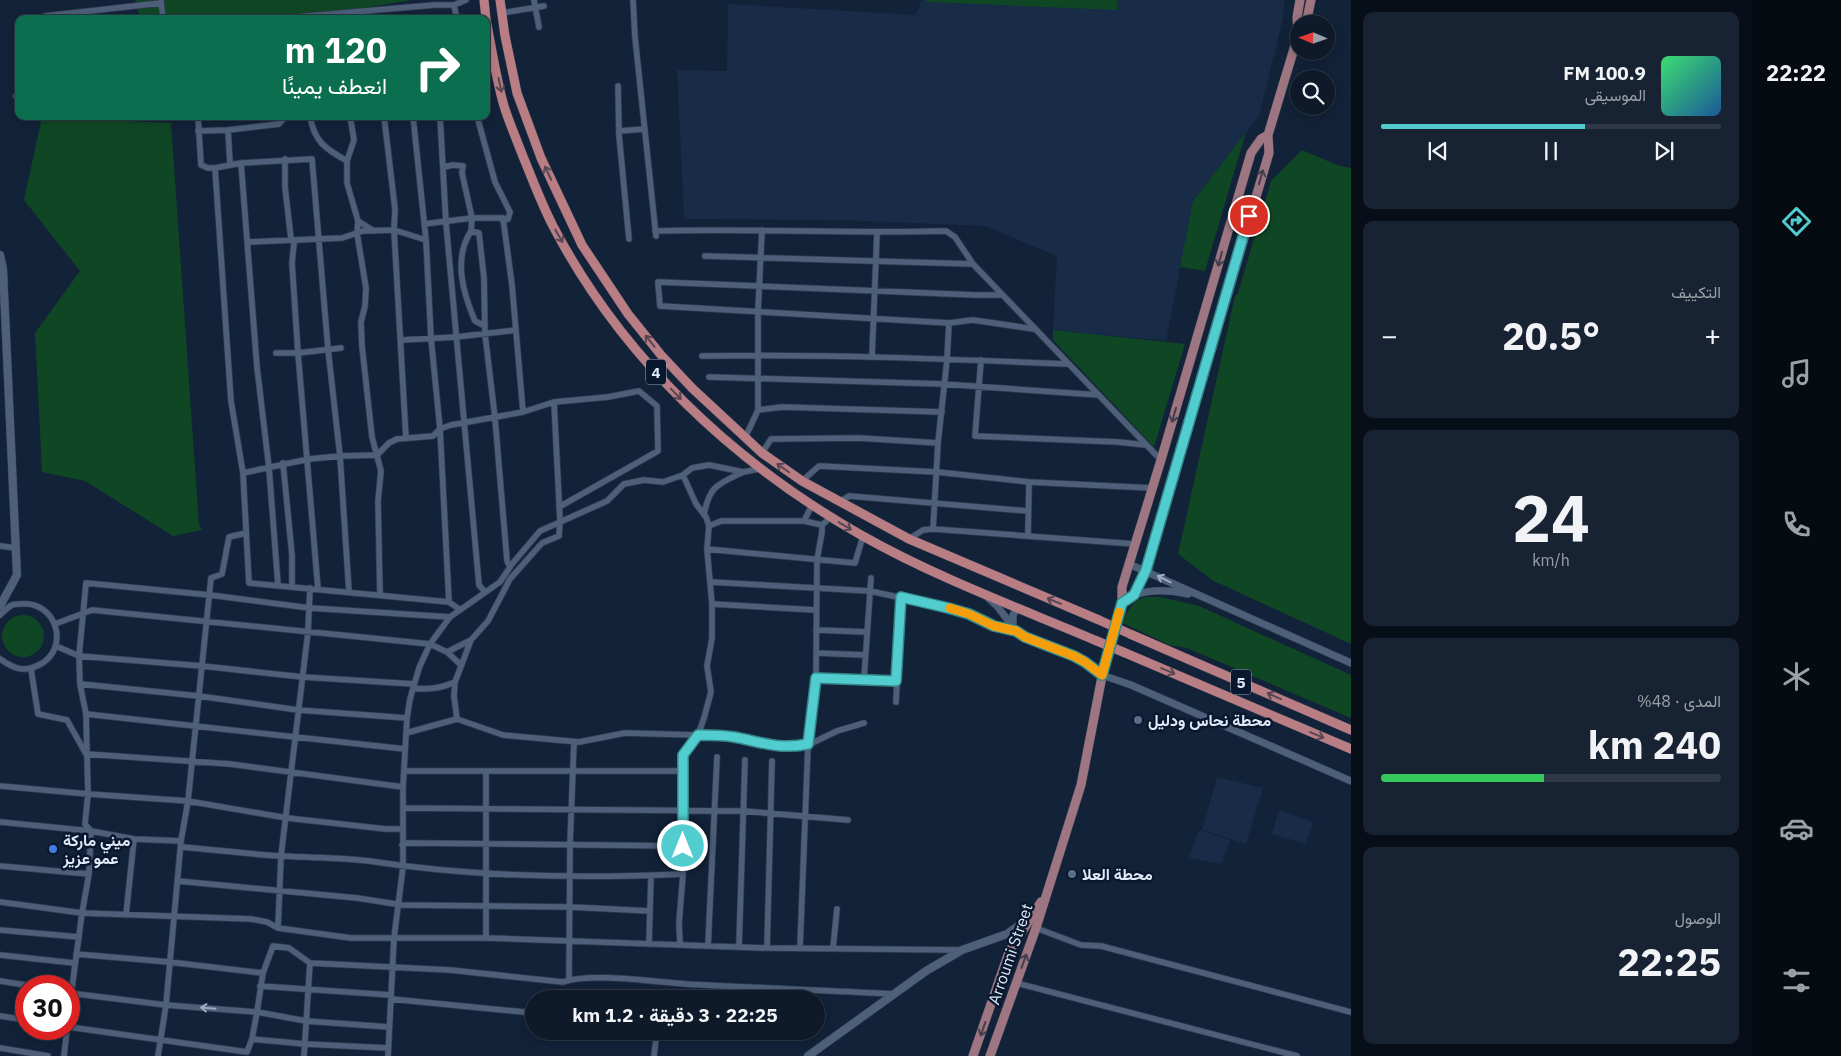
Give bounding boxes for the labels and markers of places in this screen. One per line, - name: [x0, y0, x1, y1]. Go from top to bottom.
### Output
- pin: [1228, 195, 1270, 237]
- place label: محطة نحاس ودليل: [1148, 710, 1271, 731]
- marker: محطة نحاس ودليل: [1132, 714, 1144, 726]
- place label: ميني ماركة عمو عزيز: [62, 830, 131, 869]
- marker: ميني ماركة عمو عزيز: [47, 843, 59, 855]
- place label: محطة العلا: [1082, 864, 1153, 884]
- marker: محطة العلا: [1066, 868, 1078, 880]

